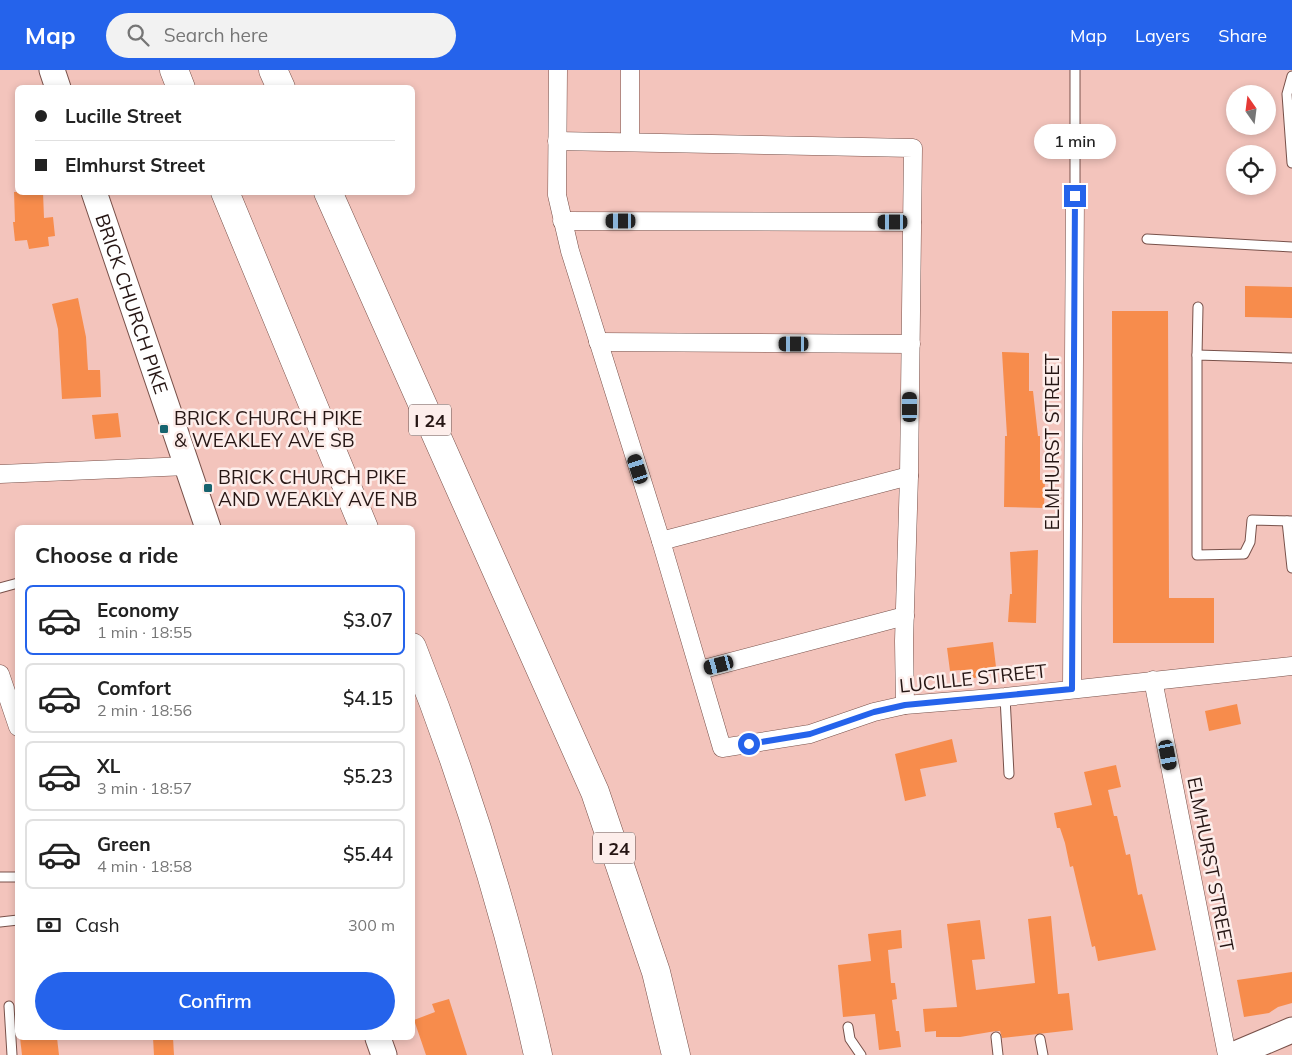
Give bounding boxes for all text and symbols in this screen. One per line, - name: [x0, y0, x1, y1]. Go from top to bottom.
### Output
- search box: [106, 13, 456, 58]
- text: Map: [25, 20, 76, 50]
- icon: search: [124, 21, 152, 49]
- text: Search here: [164, 23, 268, 47]
- text: Map: [1070, 24, 1107, 47]
- text: Layers: [1135, 24, 1190, 47]
- text: Share: [1218, 24, 1267, 47]
- north arrow: [1226, 85, 1276, 135]
- map controls: [1226, 85, 1276, 195]
- text: Lucille Street: [65, 104, 182, 128]
- callout: 1 min: [1034, 124, 1116, 158]
- text: 1 min: [1054, 131, 1096, 151]
- button: locate: [1226, 145, 1276, 195]
- text: Elmhurst Street: [65, 153, 205, 177]
- route end: [1064, 185, 1086, 207]
- street label: BRICK CHURCH PIKE: [90, 211, 174, 397]
- car: [606, 214, 636, 229]
- car: [878, 215, 908, 230]
- car: [779, 337, 809, 352]
- street label: ELMHURST STREET: [1040, 353, 1064, 531]
- car: [902, 392, 917, 422]
- road number: I 24: [409, 404, 451, 436]
- place label: BRICK CHURCH PIKE & WEAKLEY AVE SB: [174, 406, 362, 452]
- marker: BRICK CHURCH PIKE & WEAKLEY AVE SB: [158, 423, 170, 435]
- car: [626, 452, 649, 486]
- place label: BRICK CHURCH PIKE AND WEAKLY AVE NB: [218, 465, 417, 511]
- marker: BRICK CHURCH PIKE AND WEAKLY AVE NB: [202, 482, 214, 494]
- text: Choose a ride: [35, 541, 178, 569]
- icon: car: [37, 598, 82, 643]
- text: Economy: [97, 598, 179, 622]
- text: $3.07: [343, 608, 393, 632]
- text: 1 min · 18:55: [97, 622, 192, 642]
- car: [702, 654, 735, 676]
- street label: LUCILLE STREET: [898, 658, 1048, 698]
- icon: car: [37, 676, 82, 721]
- text: Comfort: [97, 676, 171, 700]
- text: $4.15: [343, 686, 393, 710]
- text: 2 min · 18:56: [97, 700, 192, 720]
- route start: [738, 733, 760, 755]
- car: [1157, 739, 1178, 771]
- icon: car: [37, 754, 82, 799]
- text: XL: [97, 754, 120, 778]
- text: $5.23: [343, 764, 393, 788]
- street label: ELMHURST STREET: [1182, 775, 1240, 954]
- text: 3 min · 18:57: [97, 778, 192, 798]
- icon: car: [37, 832, 82, 877]
- text: Green: [97, 832, 151, 856]
- road number: I 24: [593, 832, 635, 864]
- text: $5.44: [343, 842, 393, 866]
- text: 4 min · 18:58: [97, 856, 192, 876]
- icon: cash: [35, 911, 63, 939]
- text: Cash: [75, 913, 120, 937]
- text: 300 m: [348, 915, 395, 935]
- button: Confirm: [35, 972, 395, 1030]

